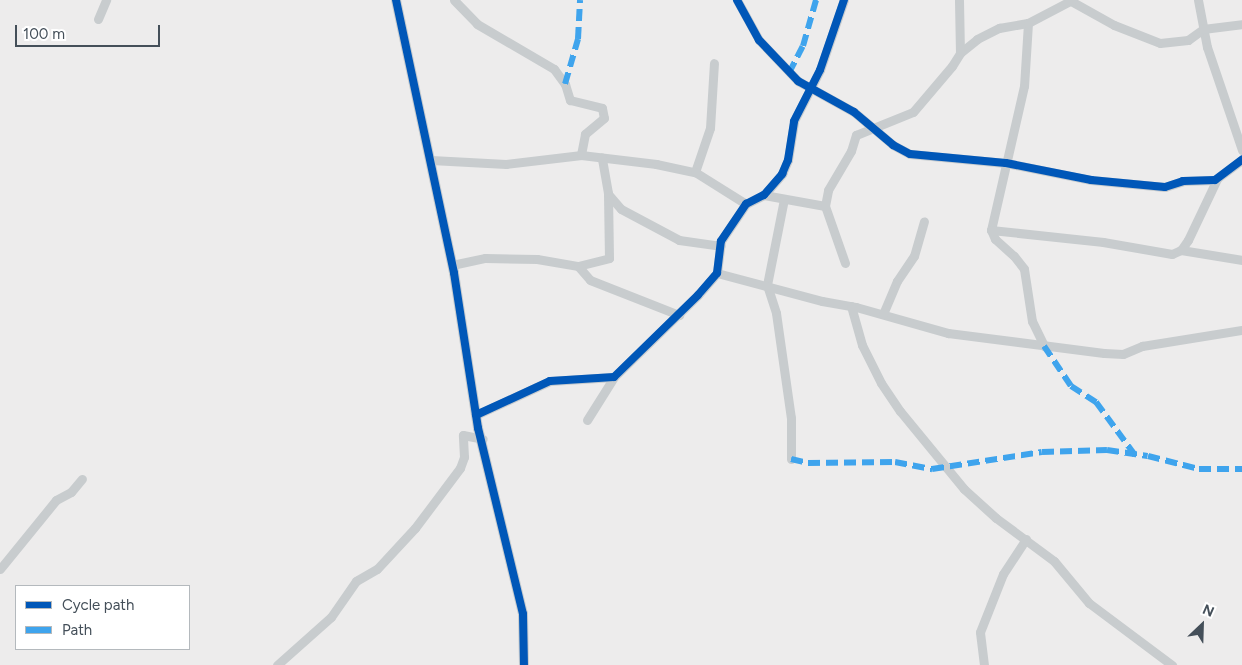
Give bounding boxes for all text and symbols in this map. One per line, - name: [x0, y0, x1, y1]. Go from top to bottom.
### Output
- scale bar: [18, 15, 162, 47]
- text: 100 m: [23, 25, 65, 43]
- legend: [15, 585, 190, 650]
- text: Cycle path: [62, 596, 134, 614]
- north arrow: [1177, 600, 1227, 650]
- text: N: [1200, 601, 1217, 621]
- text: Path: [62, 621, 92, 639]

